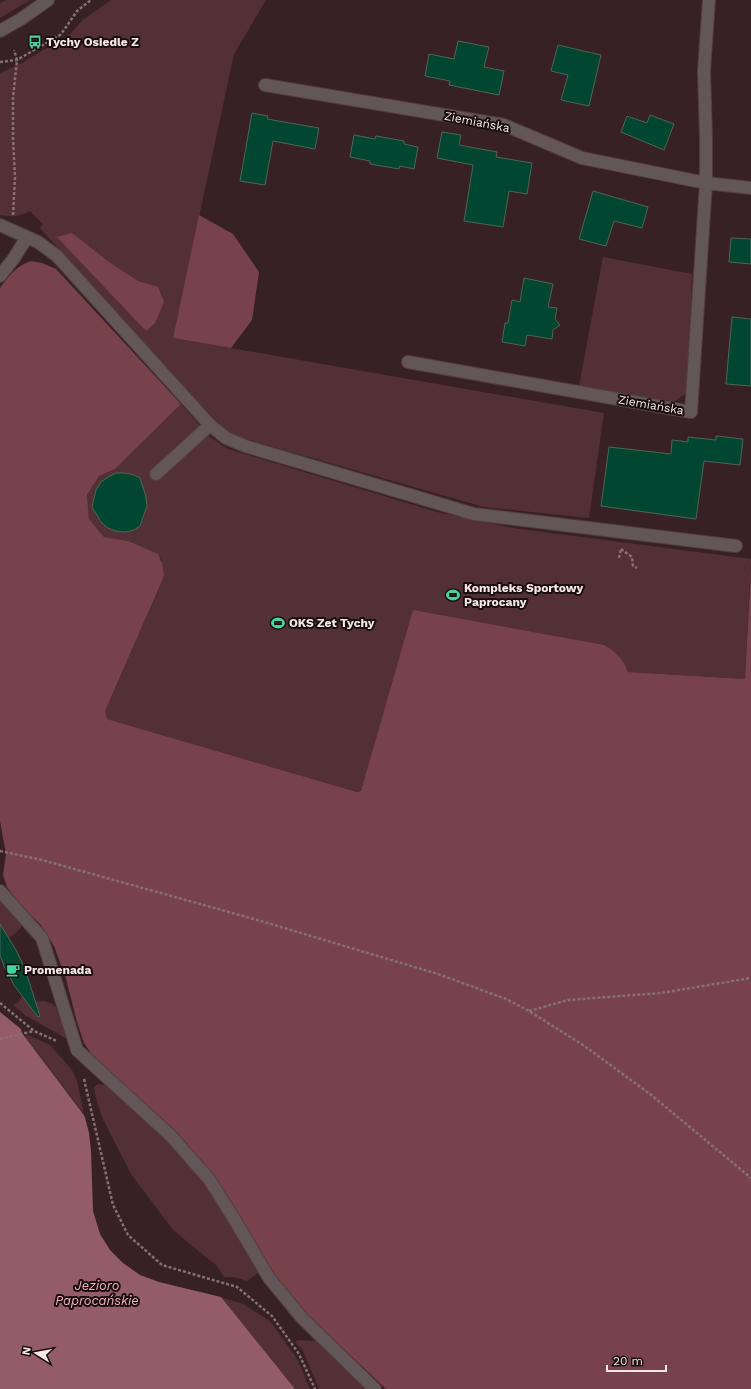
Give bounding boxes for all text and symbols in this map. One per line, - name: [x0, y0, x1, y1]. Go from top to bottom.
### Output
- bus stop icon: Tychy Osiedle Z: [27, 34, 43, 50]
- place label: Tychy Osiedle Z: [46, 35, 139, 49]
- street label: Ziemiańska: [443, 109, 511, 135]
- street label: Ziemiańska: [617, 392, 685, 418]
- place label: Kompleks Sportowy Paprocany: [464, 581, 583, 609]
- sports icon: Kompleks Sportowy Paprocany: [445, 587, 461, 603]
- sports icon: OKS Zet Tychy: [270, 615, 286, 631]
- place label: OKS Zet Tychy: [289, 616, 375, 630]
- cafe icon: Promenada: [5, 962, 21, 978]
- place label: Promenada: [24, 963, 91, 977]
- water label: Jezioro Paprocańskie: [55, 1278, 139, 1308]
- north arrow: [16, 1333, 56, 1373]
- text: N: [20, 1346, 34, 1356]
- scale bar: [607, 1347, 666, 1373]
- text: 20 m: [613, 1354, 643, 1368]

